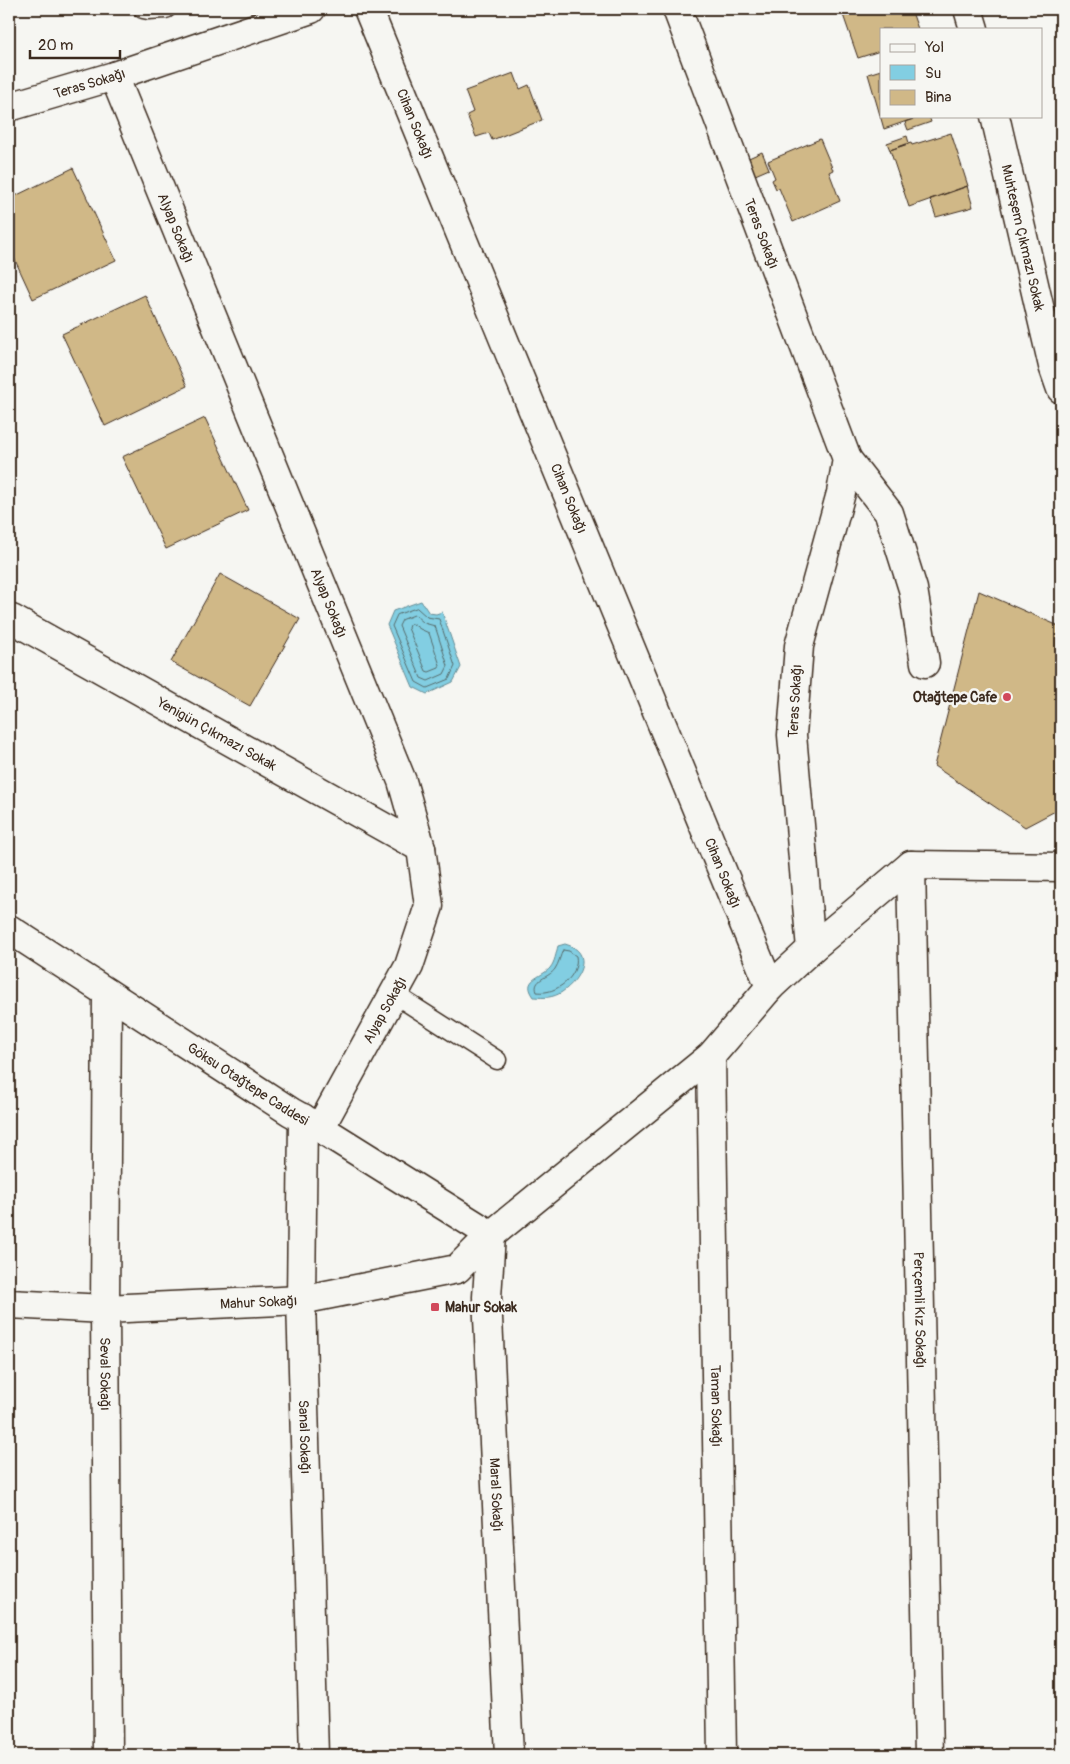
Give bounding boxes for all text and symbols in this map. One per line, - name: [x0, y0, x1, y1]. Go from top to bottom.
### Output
- scale bar: [30, 28, 120, 60]
- legend: [880, 28, 1042, 118]
- text: 20 m: [38, 36, 73, 55]
- text: Yol: [924, 38, 944, 57]
- street label: Teras Sokağı: [52, 64, 128, 102]
- text: Su: [925, 64, 941, 83]
- street label: Cihan Sokağı: [393, 86, 437, 161]
- text: Bina: [925, 88, 952, 107]
- street label: Muhteşem Çıkmazı Sokak: [998, 163, 1049, 313]
- street label: Alyap Sokağı: [154, 190, 198, 265]
- street label: Teras Sokağı: [741, 196, 783, 271]
- street label: Cihan Sokağı: [547, 461, 591, 536]
- street label: Alyap Sokağı: [307, 565, 351, 640]
- street label: Teras Sokağı: [785, 664, 805, 738]
- place label: Otağtepe Cafe: [913, 689, 998, 706]
- marker: Otağtepe Cafe: [1001, 691, 1013, 703]
- street label: Yenigün Çıkmazı Sokak: [153, 693, 280, 774]
- street label: Cihan Sokağı: [701, 835, 745, 910]
- street label: Alyap Sokağı: [360, 974, 410, 1046]
- street label: Göksu Otağtepe Caddesi: [184, 1039, 313, 1129]
- street label: Perçemli Kız Sokağı: [910, 1251, 930, 1368]
- street label: Mahur Sokağı: [220, 1292, 298, 1312]
- place label: Mahur Sokak: [445, 1299, 517, 1316]
- marker: Mahur Sokak: [429, 1301, 441, 1313]
- street label: Seval Sokağı: [97, 1337, 114, 1411]
- street label: Taman Sokağı: [707, 1365, 726, 1447]
- street label: Sanal Sokağı: [295, 1400, 314, 1474]
- street label: Maral Sokağı: [486, 1457, 507, 1532]

